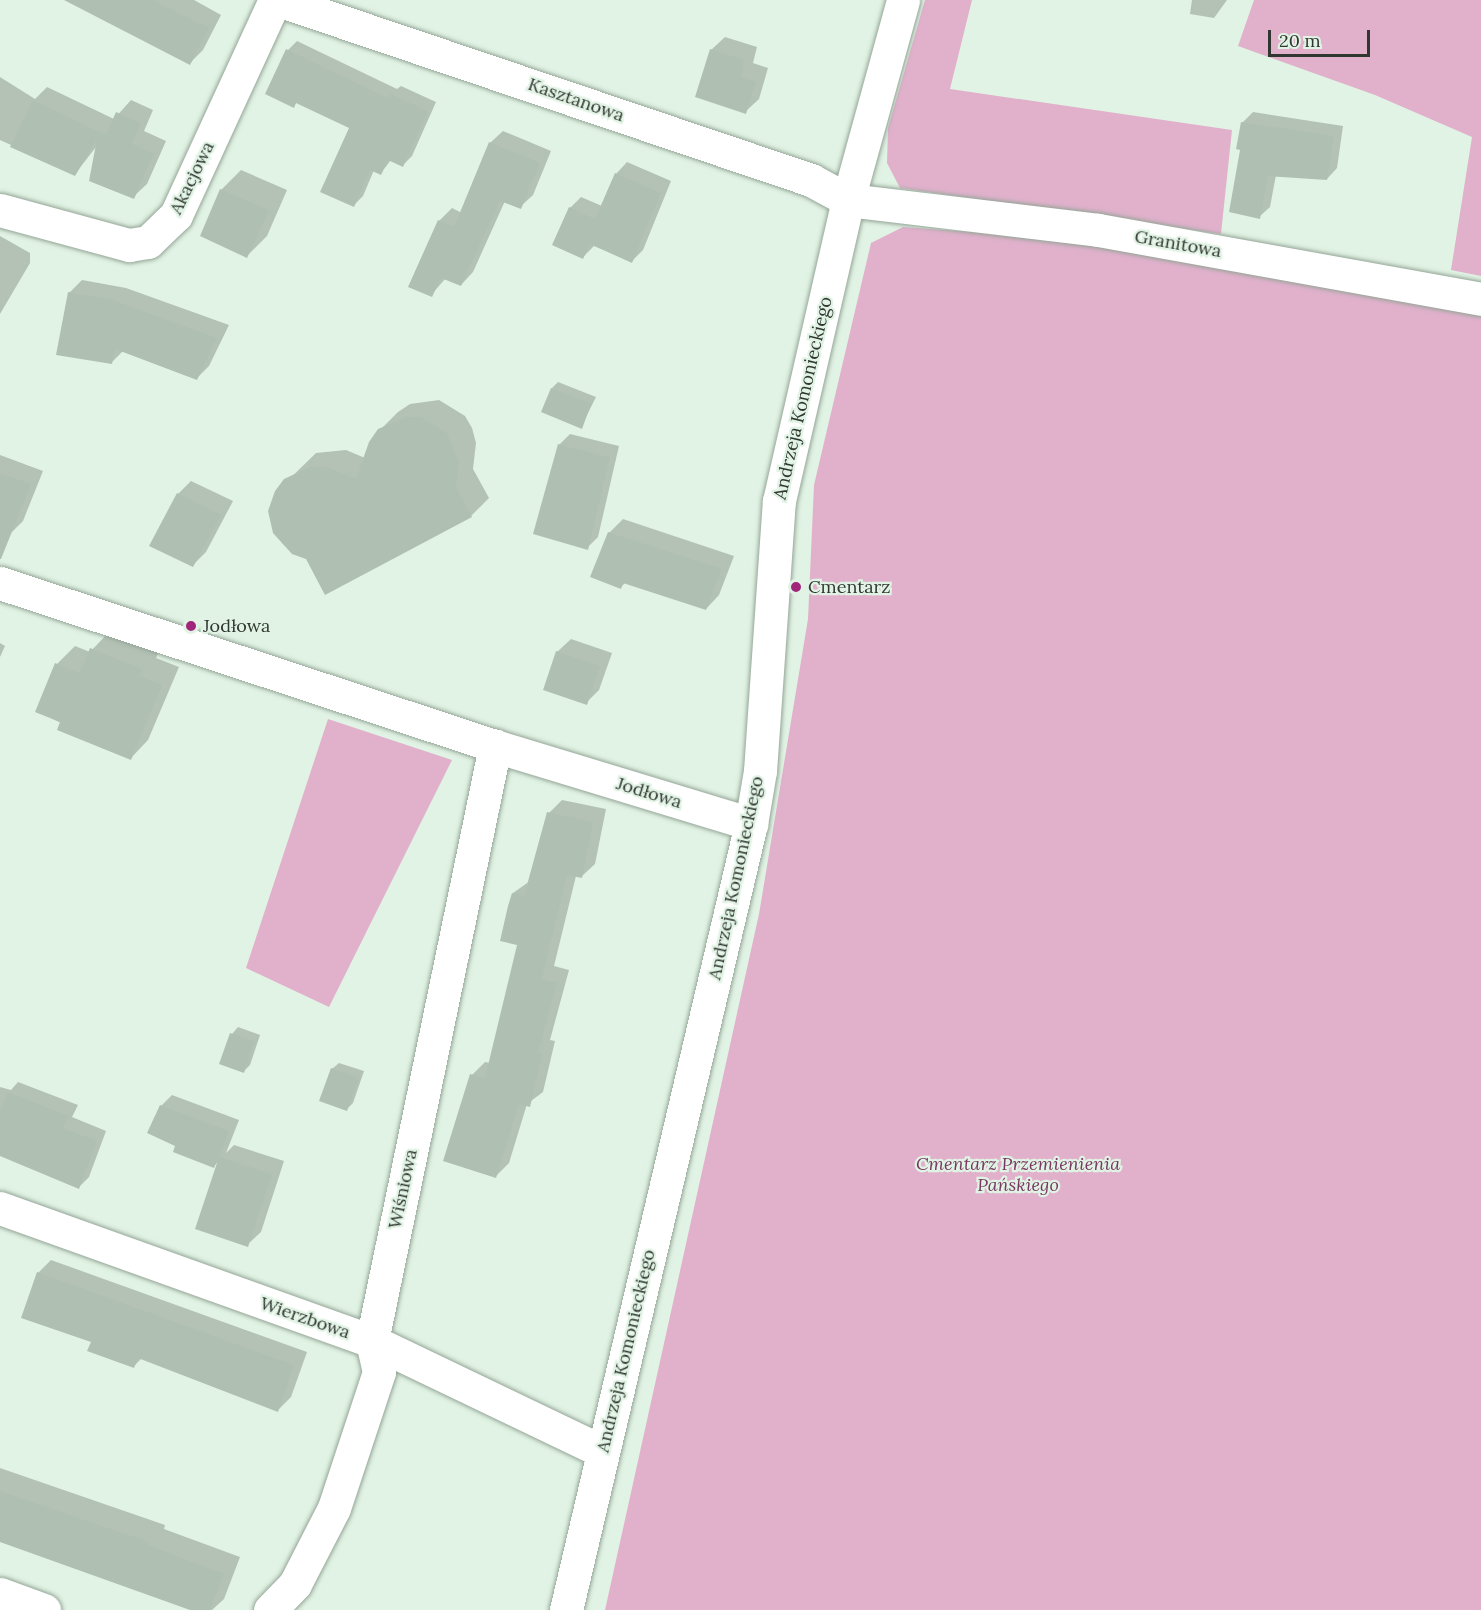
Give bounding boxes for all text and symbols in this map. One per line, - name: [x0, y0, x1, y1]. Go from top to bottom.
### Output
- scale bar: [1271, 18, 1373, 56]
- text: 20 m: [1279, 29, 1321, 52]
- street label: Kasztanowa: [525, 73, 627, 127]
- street label: Akacjowa: [165, 138, 219, 218]
- street label: Granitowa: [1133, 226, 1223, 262]
- street label: Andrzeja Komonieckiego: [769, 294, 837, 502]
- place label: Cmentarz: [808, 576, 890, 598]
- marker: Cmentarz: [789, 580, 803, 594]
- place label: Jodłowa: [203, 615, 270, 637]
- marker: Jodłowa: [184, 619, 198, 633]
- street label: Jodłowa: [614, 773, 684, 813]
- street label: Andrzeja Komonieckiego: [704, 774, 768, 982]
- street label: Wiśniowa: [384, 1147, 422, 1231]
- park label: Cmentarz Przemienienia Pańskiego: [916, 1154, 1120, 1196]
- street label: Andrzeja Komonieckiego: [592, 1247, 660, 1455]
- street label: Wierzbowa: [257, 1293, 353, 1343]

